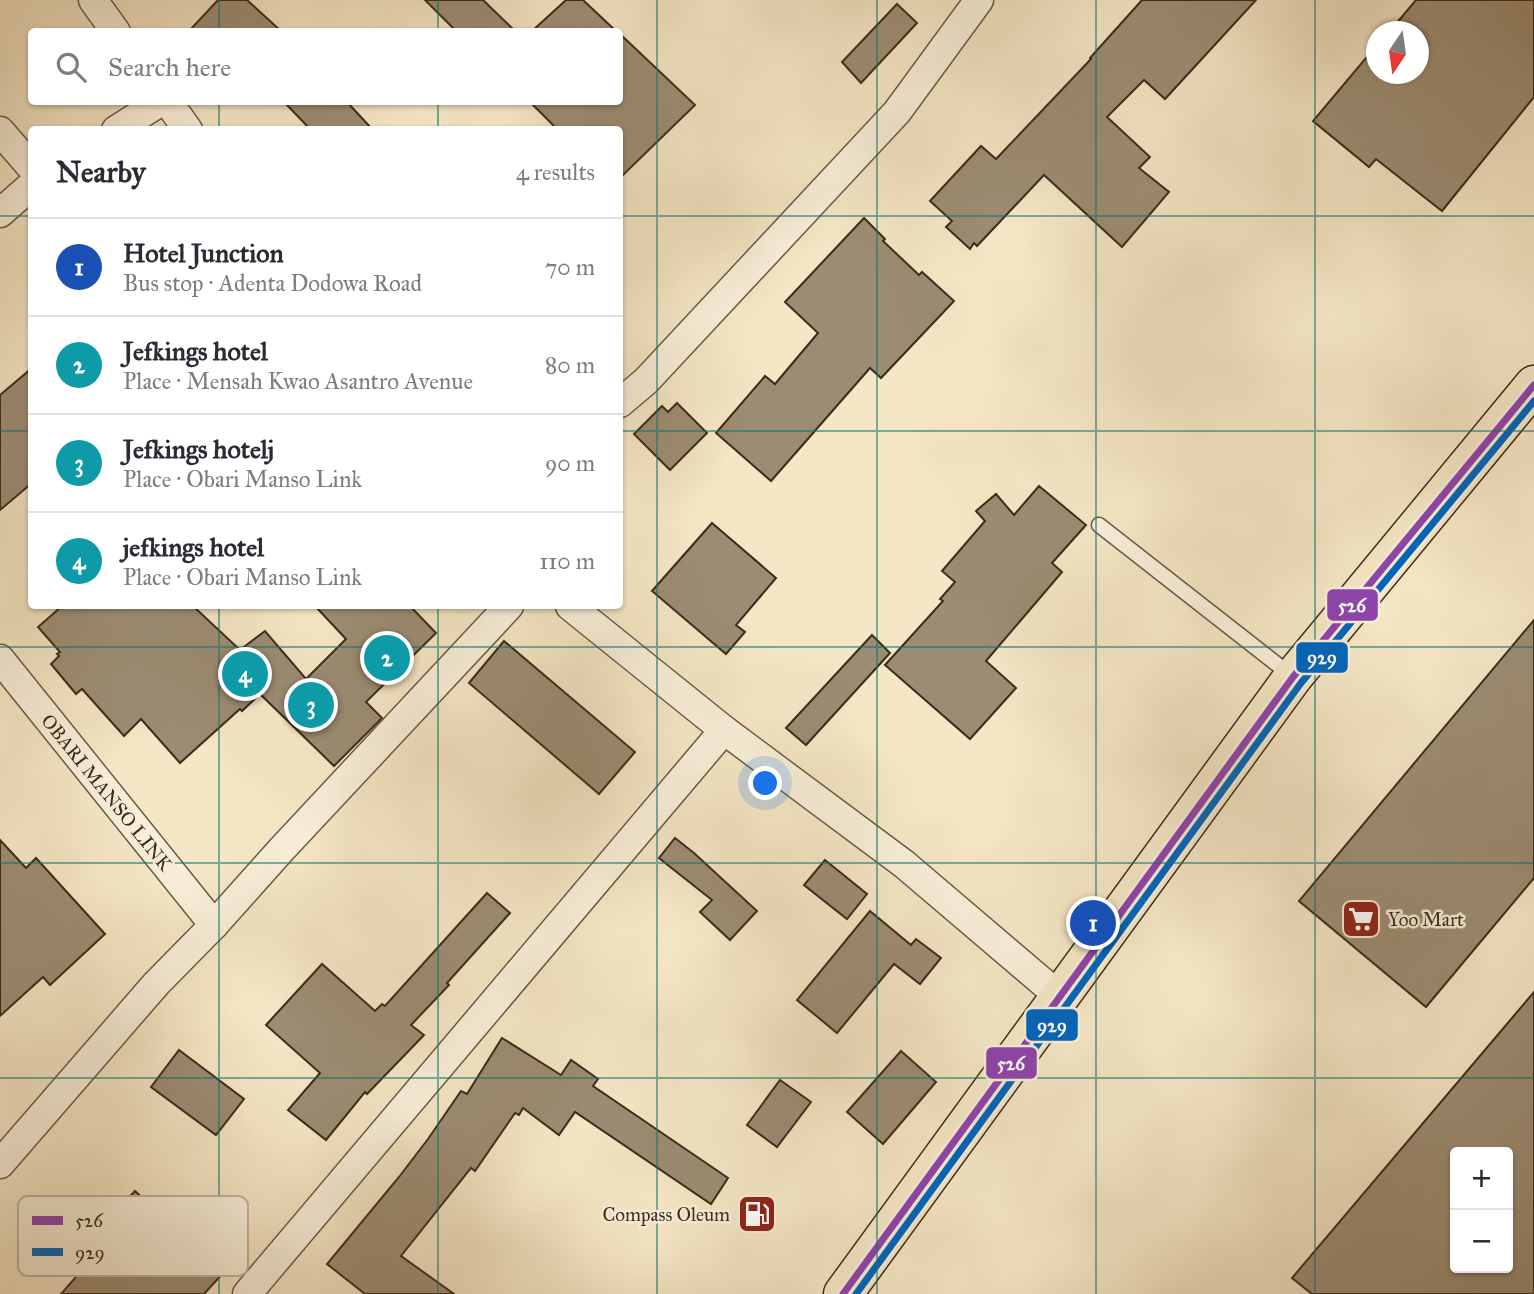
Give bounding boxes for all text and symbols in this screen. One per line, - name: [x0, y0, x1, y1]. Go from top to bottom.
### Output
- north arrow: [1366, 21, 1429, 84]
- search box: [28, 28, 623, 105]
- icon: search: [52, 48, 90, 86]
- text: Search here: [108, 51, 231, 83]
- text: Nearby: [56, 154, 146, 190]
- text: 4 results: [516, 158, 595, 186]
- text: Hotel Junction: [123, 237, 284, 269]
- text: 1: [74, 253, 84, 281]
- text: 70 m: [545, 253, 595, 281]
- text: Bus stop · Adenta Dodowa Road: [123, 269, 422, 297]
- text: Jefkings hotel: [123, 335, 268, 367]
- text: 2: [73, 351, 85, 379]
- text: 80 m: [545, 351, 595, 379]
- text: Place · Mensah Kwao Asantro Avenue: [123, 367, 473, 395]
- text: Jefkings hotelj: [123, 433, 274, 465]
- text: 3: [74, 449, 84, 477]
- text: 90 m: [545, 449, 595, 477]
- text: Place · Obari Manso Link: [123, 465, 362, 493]
- text: jefkings hotel: [123, 531, 264, 563]
- text: 4: [73, 547, 85, 575]
- text: 110 m: [539, 547, 595, 575]
- text: Place · Obari Manso Link: [123, 563, 362, 591]
- line badge: 526: [1326, 588, 1379, 622]
- text: 526: [1338, 594, 1367, 617]
- pin: 2: [364, 632, 410, 684]
- line badge: 929: [1295, 641, 1349, 674]
- text: 929: [1307, 646, 1337, 670]
- pin: 4: [222, 648, 268, 700]
- pin: 3: [288, 679, 334, 731]
- street label: OBARI MANSO LINK: [36, 709, 177, 876]
- your location: [748, 766, 782, 800]
- pin: 1: [1070, 897, 1116, 949]
- supermarket icon: Yoo Mart: [1340, 898, 1382, 940]
- place label: Yoo Mart: [1388, 908, 1464, 931]
- line badge: 929: [1025, 1008, 1079, 1042]
- text: 929: [1037, 1014, 1067, 1038]
- line badge: 526: [985, 1046, 1038, 1080]
- text: 526: [997, 1052, 1026, 1075]
- map controls: [1450, 1147, 1513, 1273]
- button: +: [1450, 1147, 1513, 1210]
- fuel station icon: Compass Oleum: [736, 1193, 778, 1235]
- legend: [18, 1196, 248, 1276]
- place label: Compass Oleum: [602, 1203, 730, 1226]
- text: 526: [75, 1209, 104, 1232]
- button: −: [1450, 1210, 1513, 1273]
- text: 929: [75, 1241, 105, 1264]

